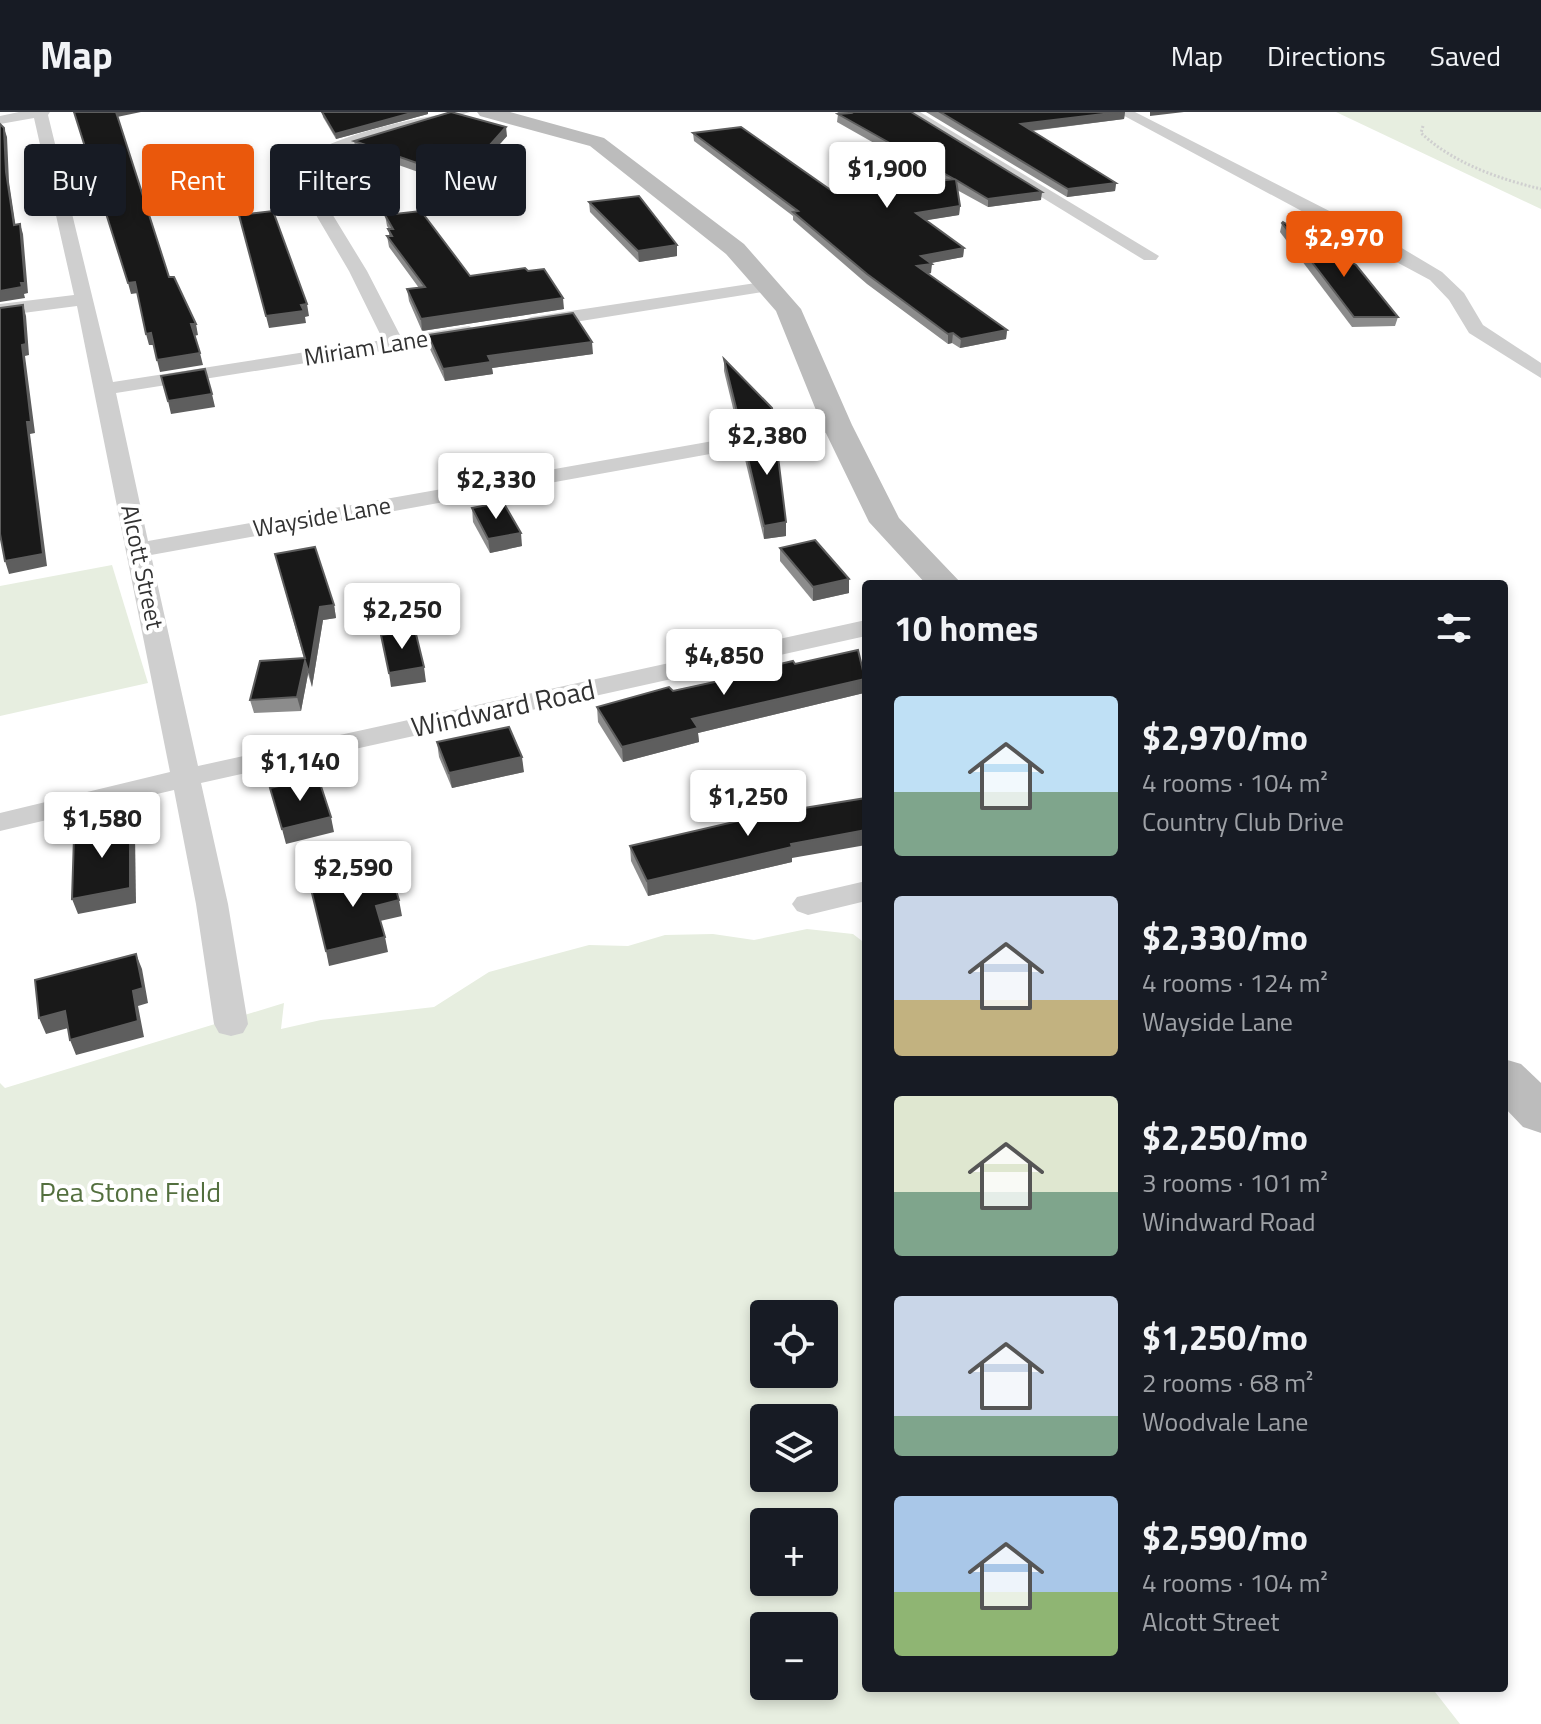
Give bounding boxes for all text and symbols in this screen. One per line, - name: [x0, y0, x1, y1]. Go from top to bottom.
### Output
- text: Map: [40, 26, 113, 84]
- text: Map: [1171, 34, 1223, 77]
- text: Directions: [1267, 34, 1386, 77]
- text: Saved: [1430, 34, 1501, 77]
- pin: $1,900: [822, 142, 952, 210]
- chip: Buy: [24, 144, 126, 216]
- chip: Rent: [142, 144, 254, 216]
- chip: Filters: [270, 144, 400, 216]
- chip: New: [416, 144, 526, 216]
- text: $1,900: [847, 148, 927, 187]
- pin: $2,970: [1279, 211, 1409, 279]
- text: $2,970: [1304, 217, 1384, 256]
- street label: Miriam Lane: [301, 319, 430, 375]
- pin: $2,380: [702, 409, 832, 477]
- text: $2,380: [727, 415, 807, 454]
- pin: $2,330: [431, 453, 561, 521]
- text: $2,330: [456, 459, 536, 498]
- street label: Wayside Lane: [250, 486, 394, 546]
- street label: Alcott Street: [112, 501, 174, 633]
- pin: $2,250: [337, 583, 467, 651]
- text: $2,250: [362, 589, 442, 628]
- text: 10 homes: [894, 602, 1038, 654]
- icon: filters: [1432, 606, 1476, 650]
- pin: $4,850: [659, 629, 789, 697]
- text: $4,850: [684, 635, 764, 674]
- street label: Windward Road: [407, 667, 599, 748]
- text: $2,970/mo: [1142, 711, 1308, 763]
- icon: home: [958, 728, 1054, 824]
- pin: $1,140: [235, 735, 365, 803]
- text: $1,140: [260, 741, 340, 780]
- text: 4 rooms · 104 m²: [1142, 763, 1328, 802]
- pin: $1,250: [683, 770, 813, 838]
- text: $1,250: [708, 776, 788, 815]
- pin: $1,580: [37, 792, 167, 860]
- text: $1,580: [62, 798, 142, 837]
- text: Country Club Drive: [1142, 802, 1344, 841]
- pin: $2,590: [288, 841, 418, 909]
- text: $2,590: [313, 847, 393, 886]
- text: $2,330/mo: [1142, 911, 1308, 963]
- icon: home: [958, 928, 1054, 1024]
- text: 4 rooms · 124 m²: [1142, 963, 1328, 1002]
- text: Wayside Lane: [1142, 1002, 1293, 1041]
- text: $2,250/mo: [1142, 1111, 1308, 1163]
- icon: home: [958, 1128, 1054, 1224]
- text: 3 rooms · 101 m²: [1142, 1163, 1328, 1202]
- park label: Pea Stone Field: [39, 1170, 221, 1213]
- text: Windward Road: [1142, 1202, 1316, 1241]
- map controls: [750, 1300, 838, 1700]
- button: locate: [750, 1300, 838, 1388]
- text: $1,250/mo: [1142, 1311, 1308, 1363]
- icon: home: [958, 1328, 1054, 1424]
- text: 2 rooms · 68 m²: [1142, 1363, 1313, 1402]
- text: Woodvale Lane: [1142, 1402, 1308, 1441]
- button: layers: [750, 1404, 838, 1492]
- button: +: [750, 1508, 838, 1596]
- text: $2,590/mo: [1142, 1511, 1308, 1563]
- icon: home: [958, 1528, 1054, 1624]
- text: 4 rooms · 104 m²: [1142, 1563, 1328, 1602]
- text: Alcott Street: [1142, 1602, 1279, 1641]
- button: −: [750, 1612, 838, 1700]

